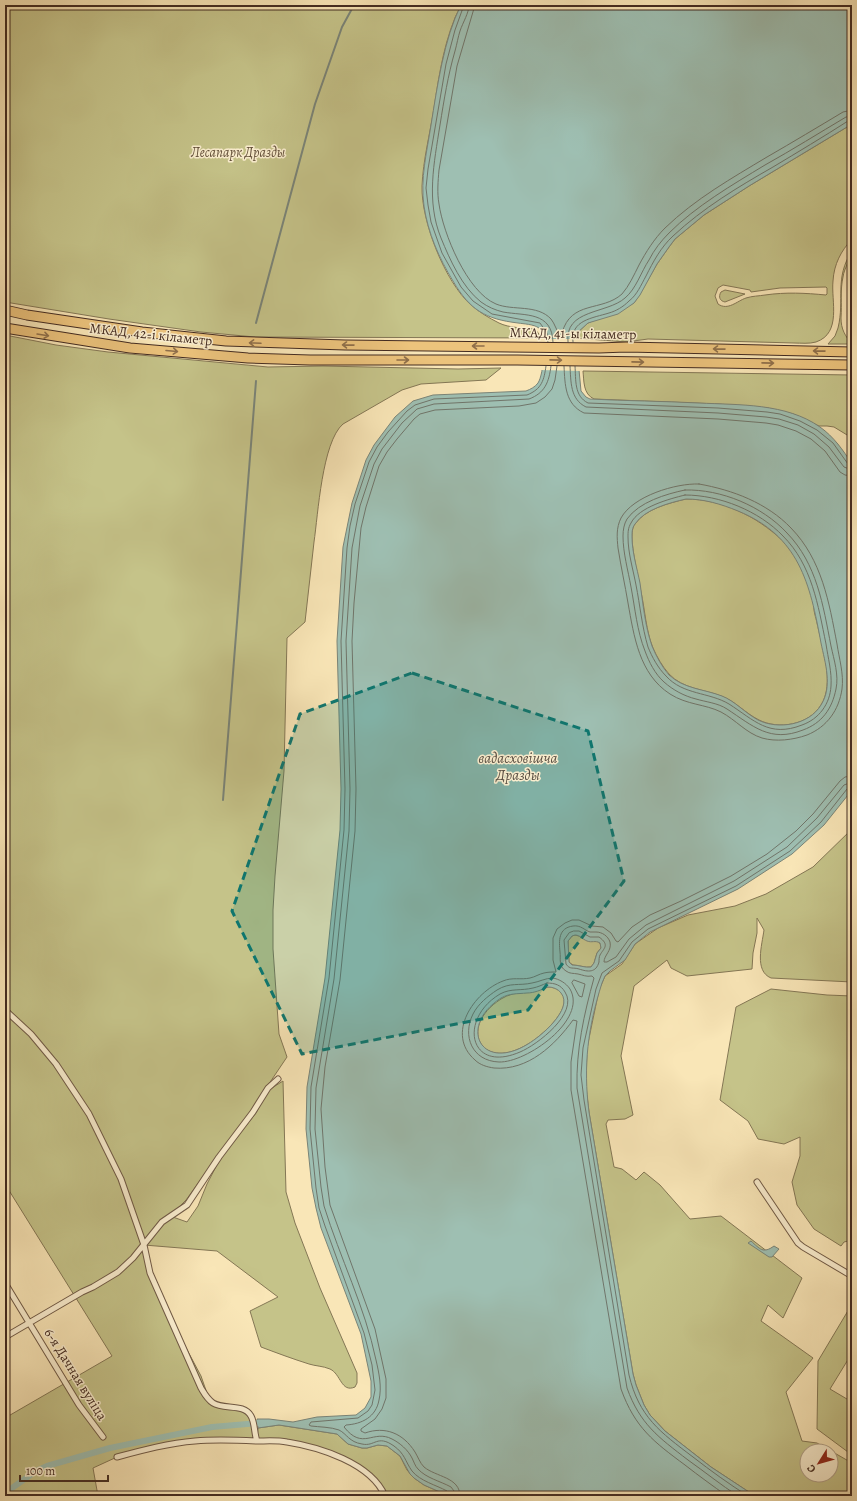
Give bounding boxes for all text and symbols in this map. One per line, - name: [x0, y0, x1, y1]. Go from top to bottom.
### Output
- park label: Лесапарк Дразды: [190, 143, 286, 162]
- street label: МКАД, 42-і кіламетр: [89, 319, 213, 350]
- street label: МКАД, 41-ы кіламетр: [509, 323, 637, 344]
- one-way arrow: [37, 331, 50, 339]
- one-way arrow: [248, 339, 261, 347]
- one-way arrow: [342, 341, 355, 349]
- one-way arrow: [472, 342, 485, 350]
- one-way arrow: [713, 345, 726, 353]
- one-way arrow: [813, 347, 826, 355]
- one-way arrow: [165, 348, 178, 355]
- one-way arrow: [396, 356, 409, 364]
- one-way arrow: [549, 357, 562, 364]
- one-way arrow: [631, 358, 644, 366]
- one-way arrow: [761, 360, 774, 367]
- water label: вадасховішча Дразды: [478, 748, 558, 785]
- street label: 6-я Дачная вуліца: [40, 1325, 112, 1424]
- north arrow: [799, 1443, 839, 1483]
- scale bar: [20, 1457, 108, 1483]
- text: С: [803, 1461, 819, 1476]
- text: 100 m: [26, 1463, 55, 1479]

